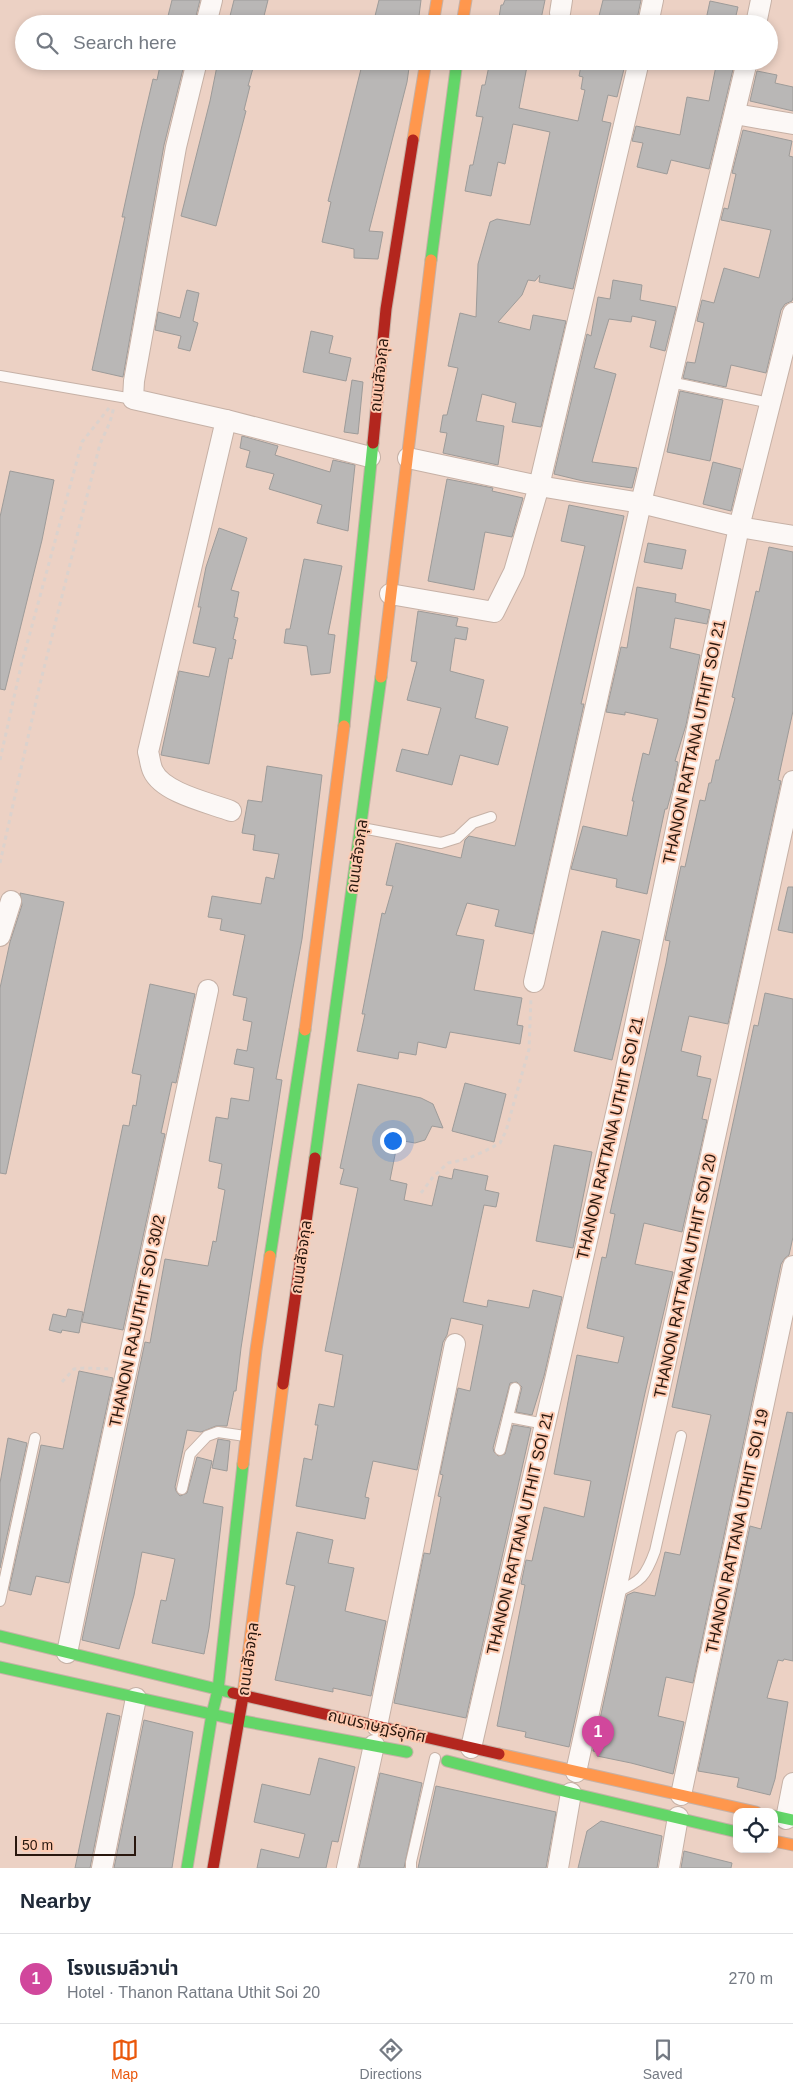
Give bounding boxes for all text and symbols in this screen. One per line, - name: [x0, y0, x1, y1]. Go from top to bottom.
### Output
- search box: [15, 15, 778, 70]
- icon: search: [33, 29, 61, 57]
- text: Search here: [73, 32, 177, 53]
- street label: ถนนสัจจกุล: [367, 337, 392, 413]
- street label: THANON RATTANA UTHIT SOI 21: [660, 618, 728, 866]
- street label: ถนนสัจจกุล: [343, 818, 372, 894]
- street label: THANON RATTANA UTHIT SOI 21: [574, 1015, 646, 1261]
- your location: [380, 1128, 406, 1154]
- street label: THANON RATTANA UTHIT SOI 20: [651, 1152, 719, 1400]
- street label: THANON RAJUTHIT SOI 30/2: [106, 1213, 168, 1429]
- street label: ถนนสัจจกุล: [287, 1219, 316, 1295]
- street label: THANON RATTANA UTHIT SOI 19: [703, 1407, 771, 1655]
- street label: THANON RATTANA UTHIT SOI 21: [484, 1410, 556, 1656]
- street label: ถนนสัจจกุล: [234, 1621, 263, 1697]
- street label: ถนนราษฏร์อุทิศ: [326, 1706, 428, 1747]
- pin: 1: [582, 1716, 614, 1757]
- map controls: [733, 1808, 778, 1853]
- button: locate: [733, 1808, 778, 1853]
- scale bar: [15, 1833, 136, 1856]
- text: 50 m: [22, 1837, 53, 1853]
- text: Nearby: [20, 1889, 91, 1912]
- text: โรงแรมลีวาน่า: [67, 1958, 178, 1979]
- text: 1: [32, 1970, 40, 1987]
- text: 270 m: [729, 1970, 773, 1987]
- text: Hotel · Thanon Rattana Uthit Soi 20: [67, 1984, 320, 2001]
- tab: Map: [111, 2036, 139, 2082]
- tab: Directions: [360, 2036, 422, 2082]
- tab: Saved: [643, 2036, 682, 2082]

